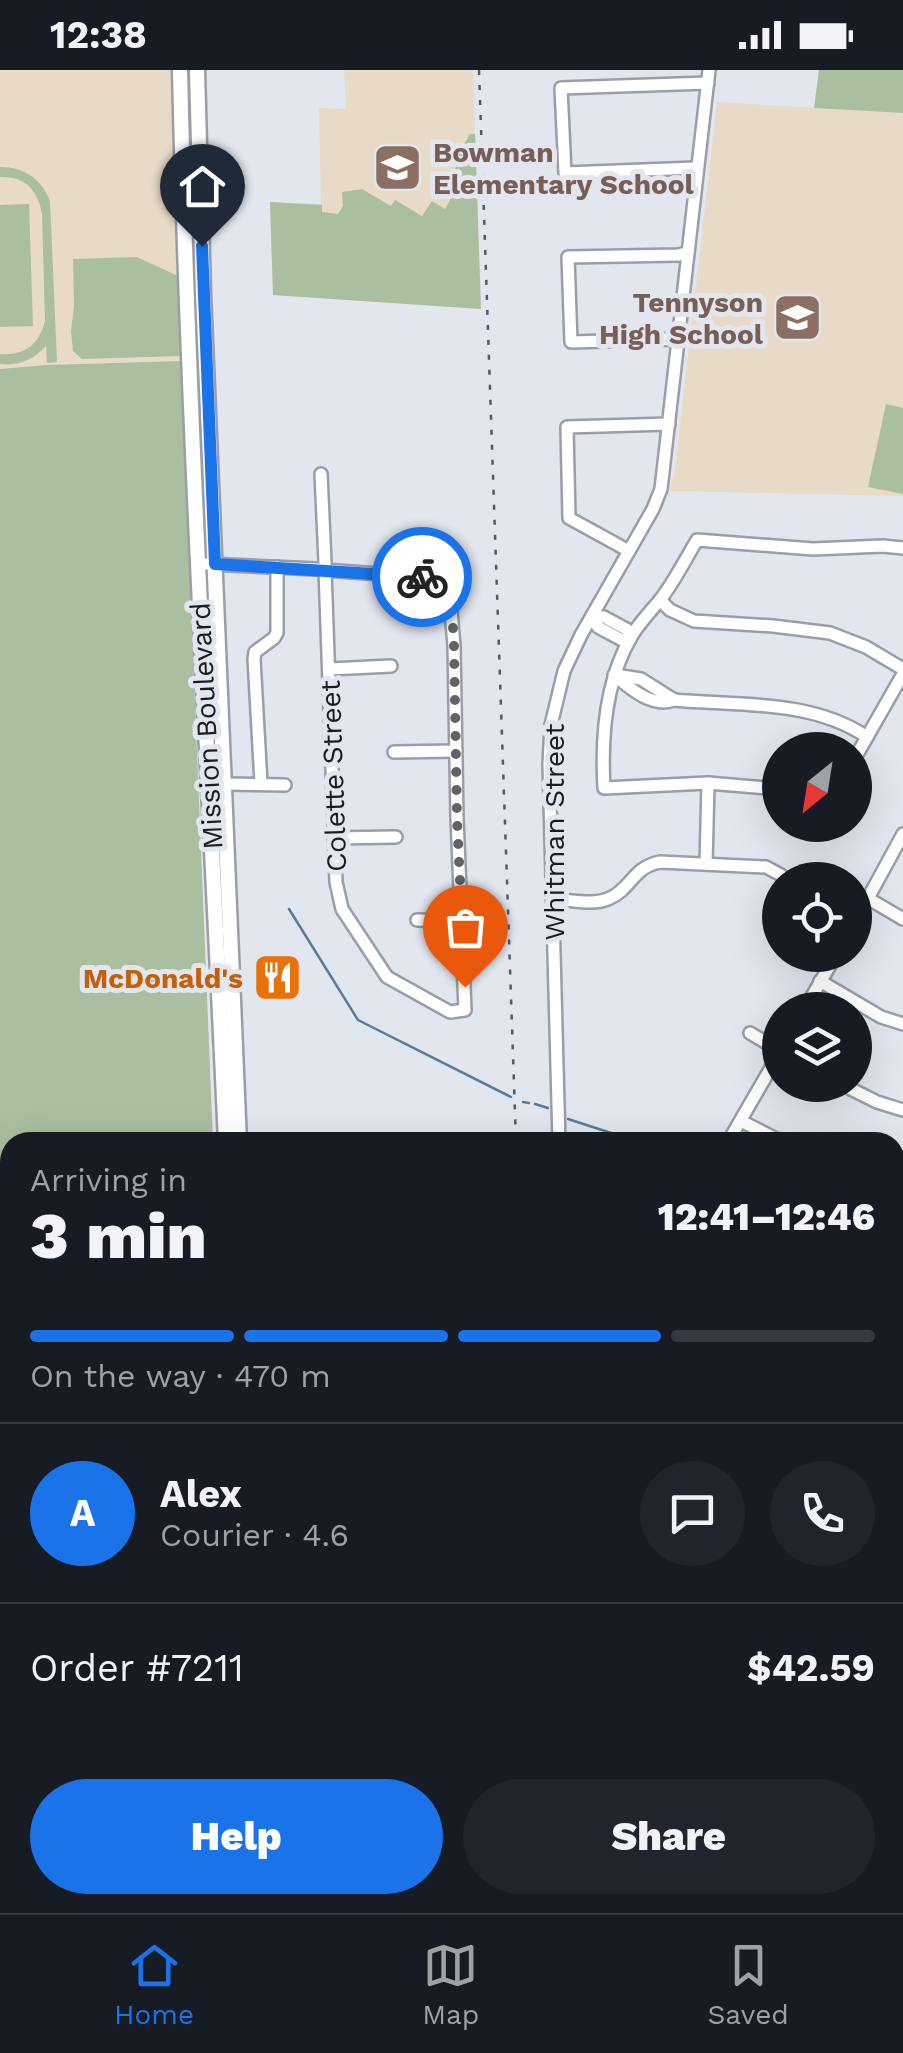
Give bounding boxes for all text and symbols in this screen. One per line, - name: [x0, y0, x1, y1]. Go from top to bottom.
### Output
- text: 12:38: [50, 13, 147, 57]
- place label: Bowman Elementary School: [433, 136, 695, 201]
- school or university icon: Bowman Elementary School: [372, 142, 424, 194]
- pin: [160, 144, 245, 247]
- icon: home: [175, 159, 230, 214]
- place label: Tennyson High School: [599, 286, 764, 351]
- school or university icon: Tennyson High School: [772, 292, 824, 344]
- courier: [372, 527, 472, 627]
- icon: bike: [395, 550, 450, 605]
- street label: Mission Boulevard: [184, 602, 229, 850]
- street label: Colette Street: [314, 679, 353, 872]
- street label: Whitman Street: [538, 723, 571, 941]
- north arrow: [762, 732, 872, 842]
- map controls: [762, 732, 872, 1102]
- button: locate: [762, 862, 872, 972]
- pin: [423, 885, 508, 988]
- icon: bag: [438, 900, 493, 955]
- restaurant icon: McDonald's: [252, 952, 304, 1004]
- place label: McDonald's: [83, 962, 243, 995]
- button: layers: [762, 992, 872, 1102]
- text: Arriving in: [30, 1161, 187, 1199]
- text: 12:41–12:46: [658, 1195, 875, 1239]
- text: 3 min: [30, 1198, 207, 1274]
- text: On the way · 470 m: [30, 1357, 331, 1395]
- button: chat: [640, 1461, 745, 1566]
- button: phone: [770, 1461, 875, 1566]
- text: Alex: [160, 1472, 242, 1516]
- text: A: [70, 1491, 95, 1535]
- text: Courier · 4.6: [160, 1516, 349, 1554]
- text: Order #7211: [30, 1646, 244, 1690]
- text: $42.59: [747, 1646, 875, 1690]
- button: Help: [30, 1779, 443, 1894]
- button: Share: [463, 1779, 875, 1894]
- tab: Home: [114, 1938, 194, 2031]
- tab: Map: [422, 1938, 479, 2031]
- tab: Saved: [708, 1938, 789, 2031]

